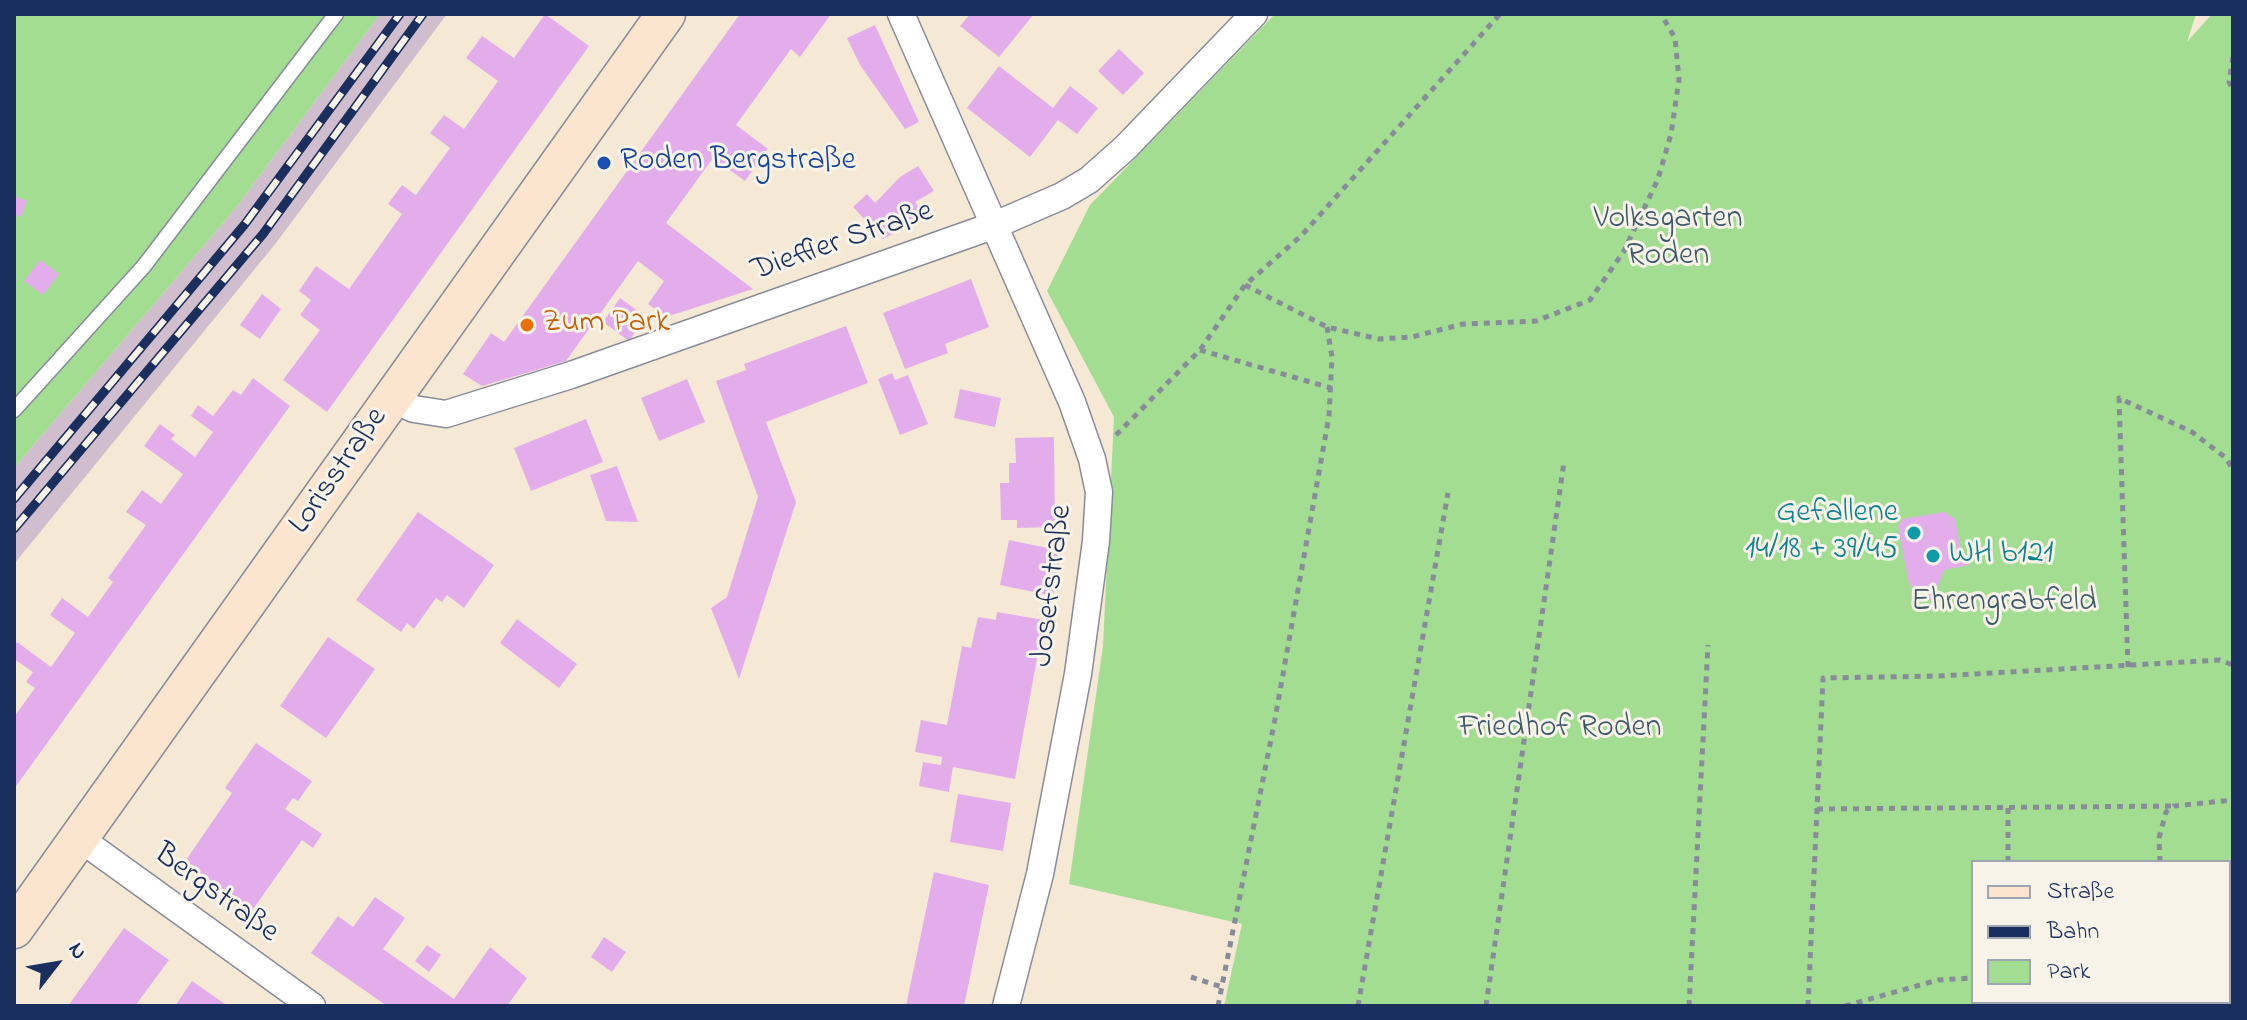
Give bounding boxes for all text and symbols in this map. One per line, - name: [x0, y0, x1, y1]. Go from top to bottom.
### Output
- place label: Roden Bergstraße: [620, 144, 856, 182]
- marker: Roden Bergstraße: [595, 154, 613, 172]
- street label: Dieffler Straße: [747, 194, 939, 292]
- park label: Volksgarten Roden: [1594, 202, 1742, 277]
- place label: Zum Park: [543, 306, 670, 344]
- marker: Zum Park: [518, 316, 536, 334]
- street label: Lorisstraße: [282, 401, 398, 543]
- place label: Gefallene 14/18 + 39/45: [1745, 496, 1898, 571]
- street label: Josefstraße: [1025, 503, 1083, 669]
- marker: Gefallene 14/18 + 39/45: [1905, 524, 1923, 542]
- place label: WH b121: [1949, 537, 2054, 575]
- marker: WH b121: [1924, 547, 1942, 565]
- park label: Ehrengrabfeld: [1911, 585, 2097, 623]
- park label: Friedhof Roden: [1458, 711, 1662, 749]
- street label: Bergstraße: [145, 837, 285, 953]
- legend: [1971, 860, 2231, 1004]
- text: Straße: [2047, 875, 2114, 910]
- text: Bahn: [2047, 915, 2099, 950]
- north arrow: [16, 924, 96, 1004]
- text: N: [59, 937, 94, 966]
- text: Park: [2047, 955, 2090, 990]

